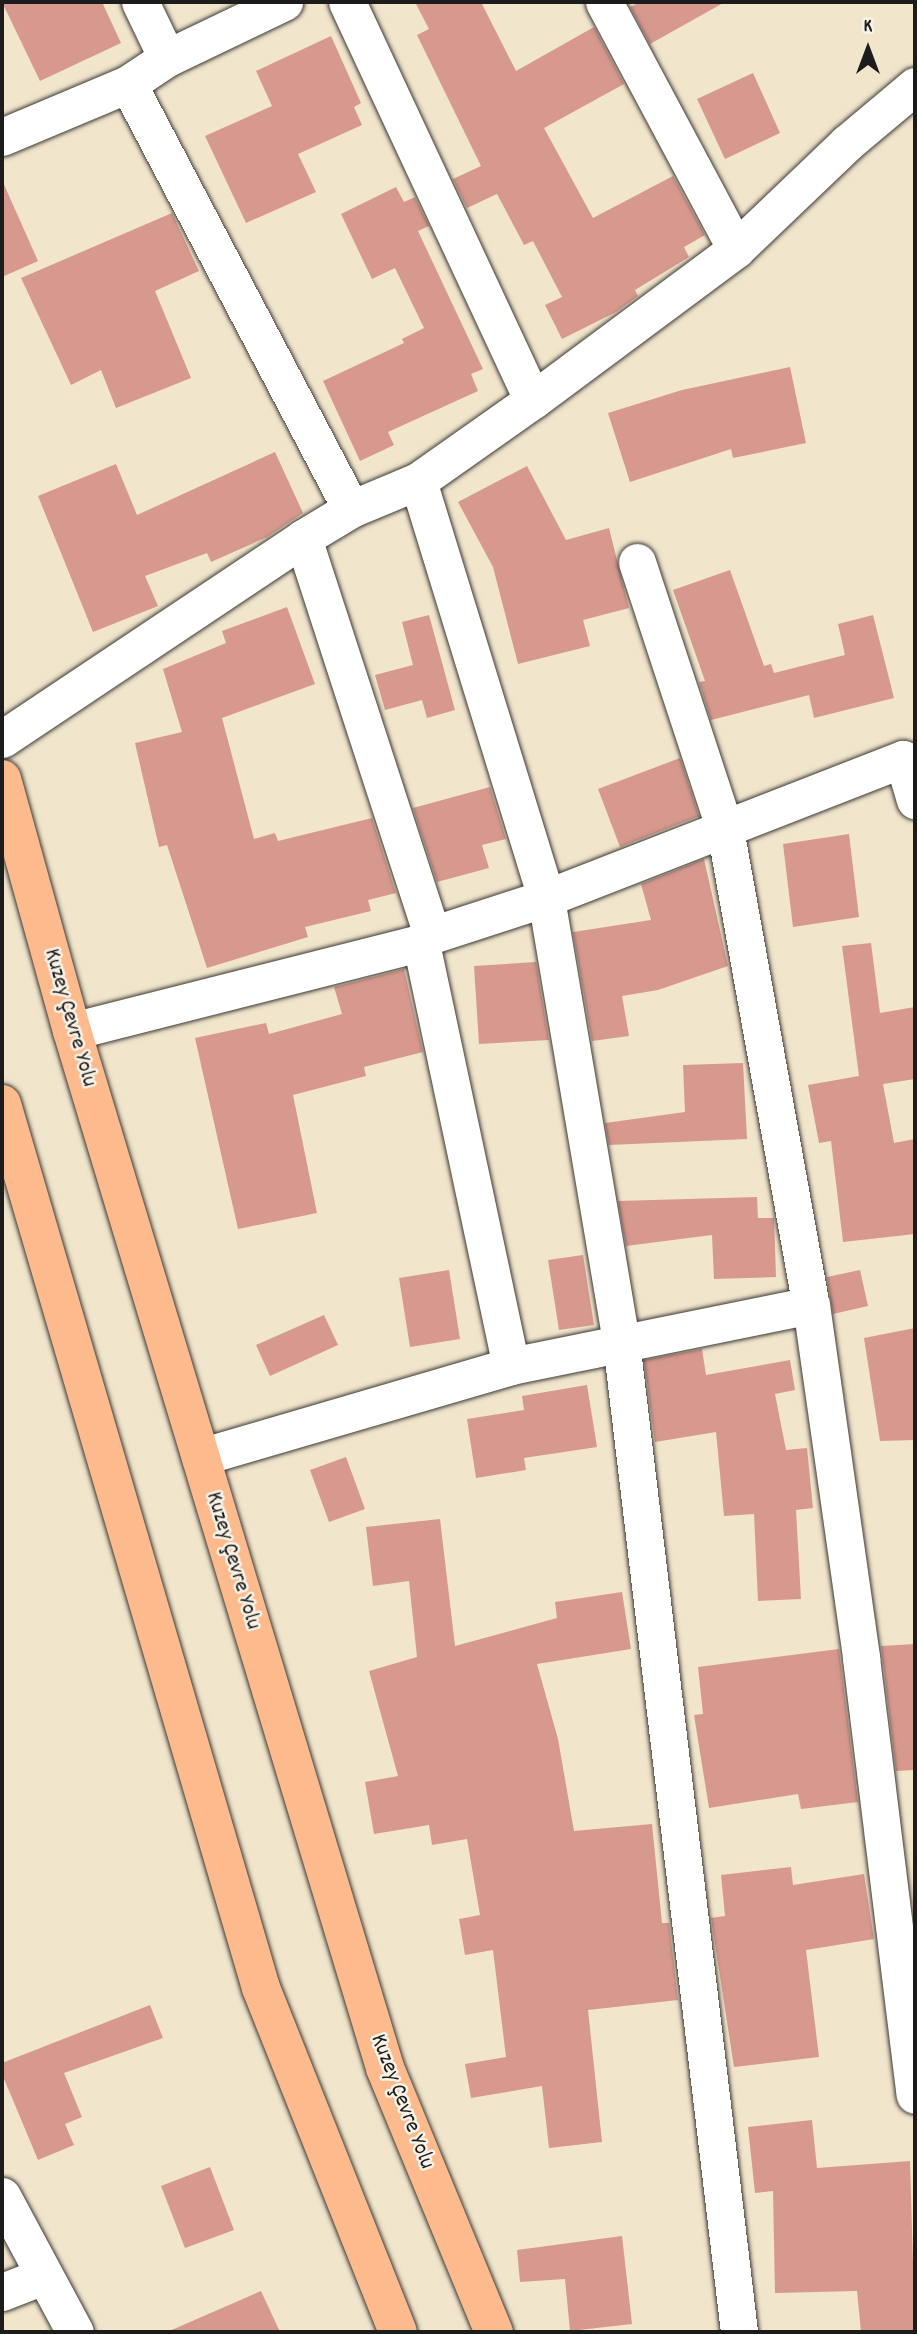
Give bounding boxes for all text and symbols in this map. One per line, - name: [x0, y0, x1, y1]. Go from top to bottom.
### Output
- north arrow: [833, 14, 903, 84]
- text: K: [864, 14, 872, 41]
- street label: Kuzey Çevre Yolu: [36, 946, 102, 1090]
- street label: Kuzey Çevre Yolu: [198, 1489, 266, 1633]
- street label: Kuzey Çevre Yolu: [363, 2031, 439, 2173]

